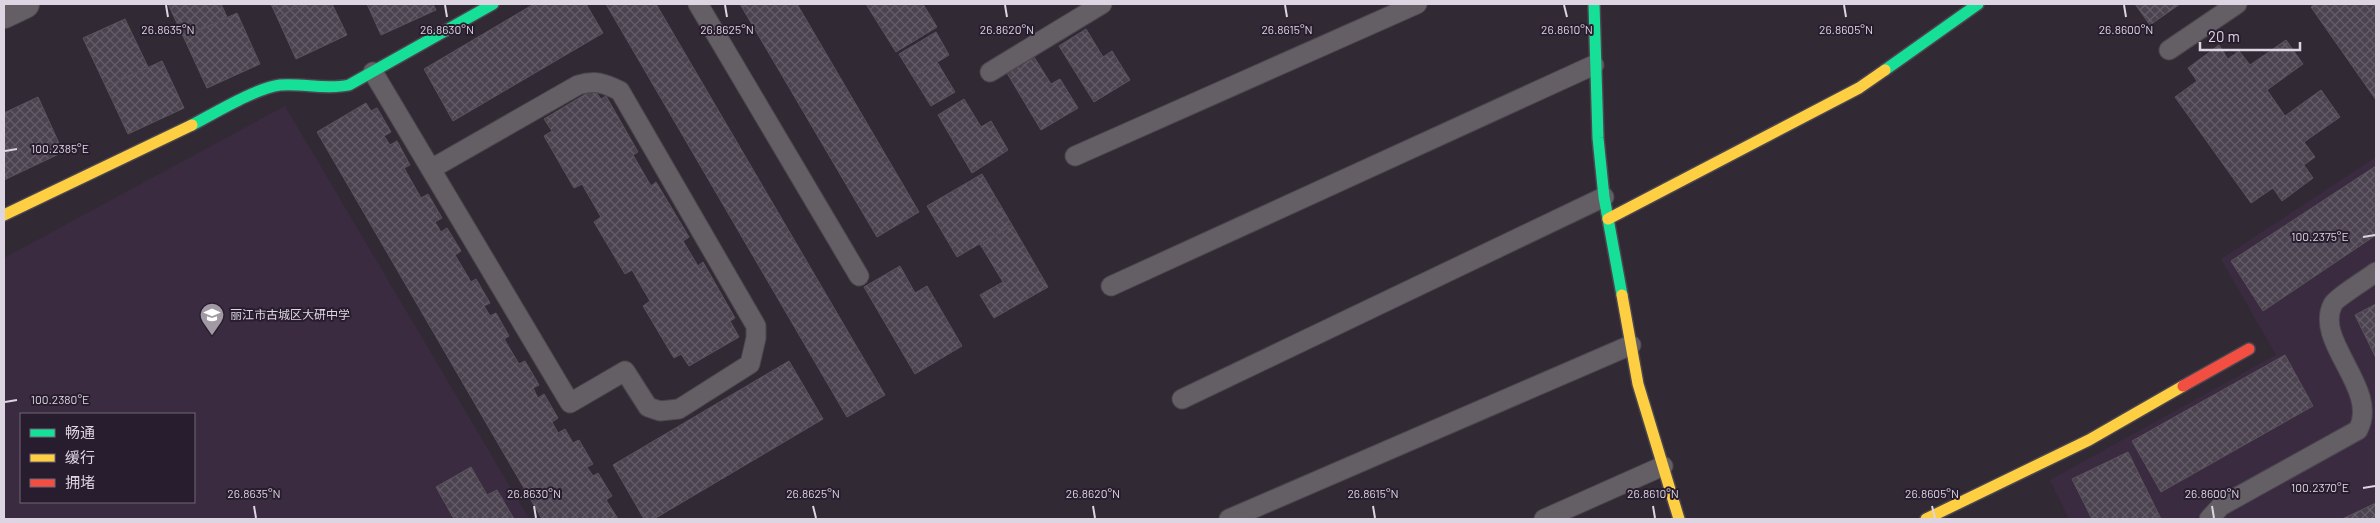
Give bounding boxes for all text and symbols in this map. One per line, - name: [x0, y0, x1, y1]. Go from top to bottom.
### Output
- scale bar: [2200, 20, 2300, 52]
- text: 26.8635°N: [141, 22, 195, 36]
- text: 26.8630°N: [420, 22, 474, 36]
- text: 26.8625°N: [700, 22, 754, 36]
- text: 26.8620°N: [980, 22, 1034, 36]
- text: 26.8615°N: [1261, 22, 1313, 36]
- text: 26.8610°N: [1541, 22, 1593, 36]
- text: 26.8605°N: [1819, 22, 1873, 36]
- text: 26.8600°N: [2099, 22, 2153, 36]
- text: 20 m: [2208, 27, 2240, 45]
- text: 100.2385°E: [31, 141, 89, 155]
- text: 100.2375°E: [2291, 229, 2349, 243]
- school or university icon: 丽江市古城区大研中学: [199, 302, 225, 336]
- place label: 丽江市古城区大研中学: [230, 307, 350, 321]
- text: 100.2380°E: [31, 392, 89, 406]
- legend: [20, 413, 195, 503]
- text: 畅通: [65, 423, 95, 441]
- text: 缓行: [65, 448, 95, 466]
- text: 拥堵: [65, 473, 95, 491]
- text: 100.2370°E: [2291, 480, 2349, 494]
- text: 26.8635°N: [227, 486, 281, 500]
- text: 26.8630°N: [507, 486, 561, 500]
- text: 26.8625°N: [786, 486, 840, 500]
- text: 26.8620°N: [1066, 486, 1120, 500]
- text: 26.8615°N: [1347, 486, 1399, 500]
- text: 26.8610°N: [1627, 486, 1679, 500]
- text: 26.8605°N: [1905, 486, 1959, 500]
- text: 26.8600°N: [2185, 486, 2239, 500]

